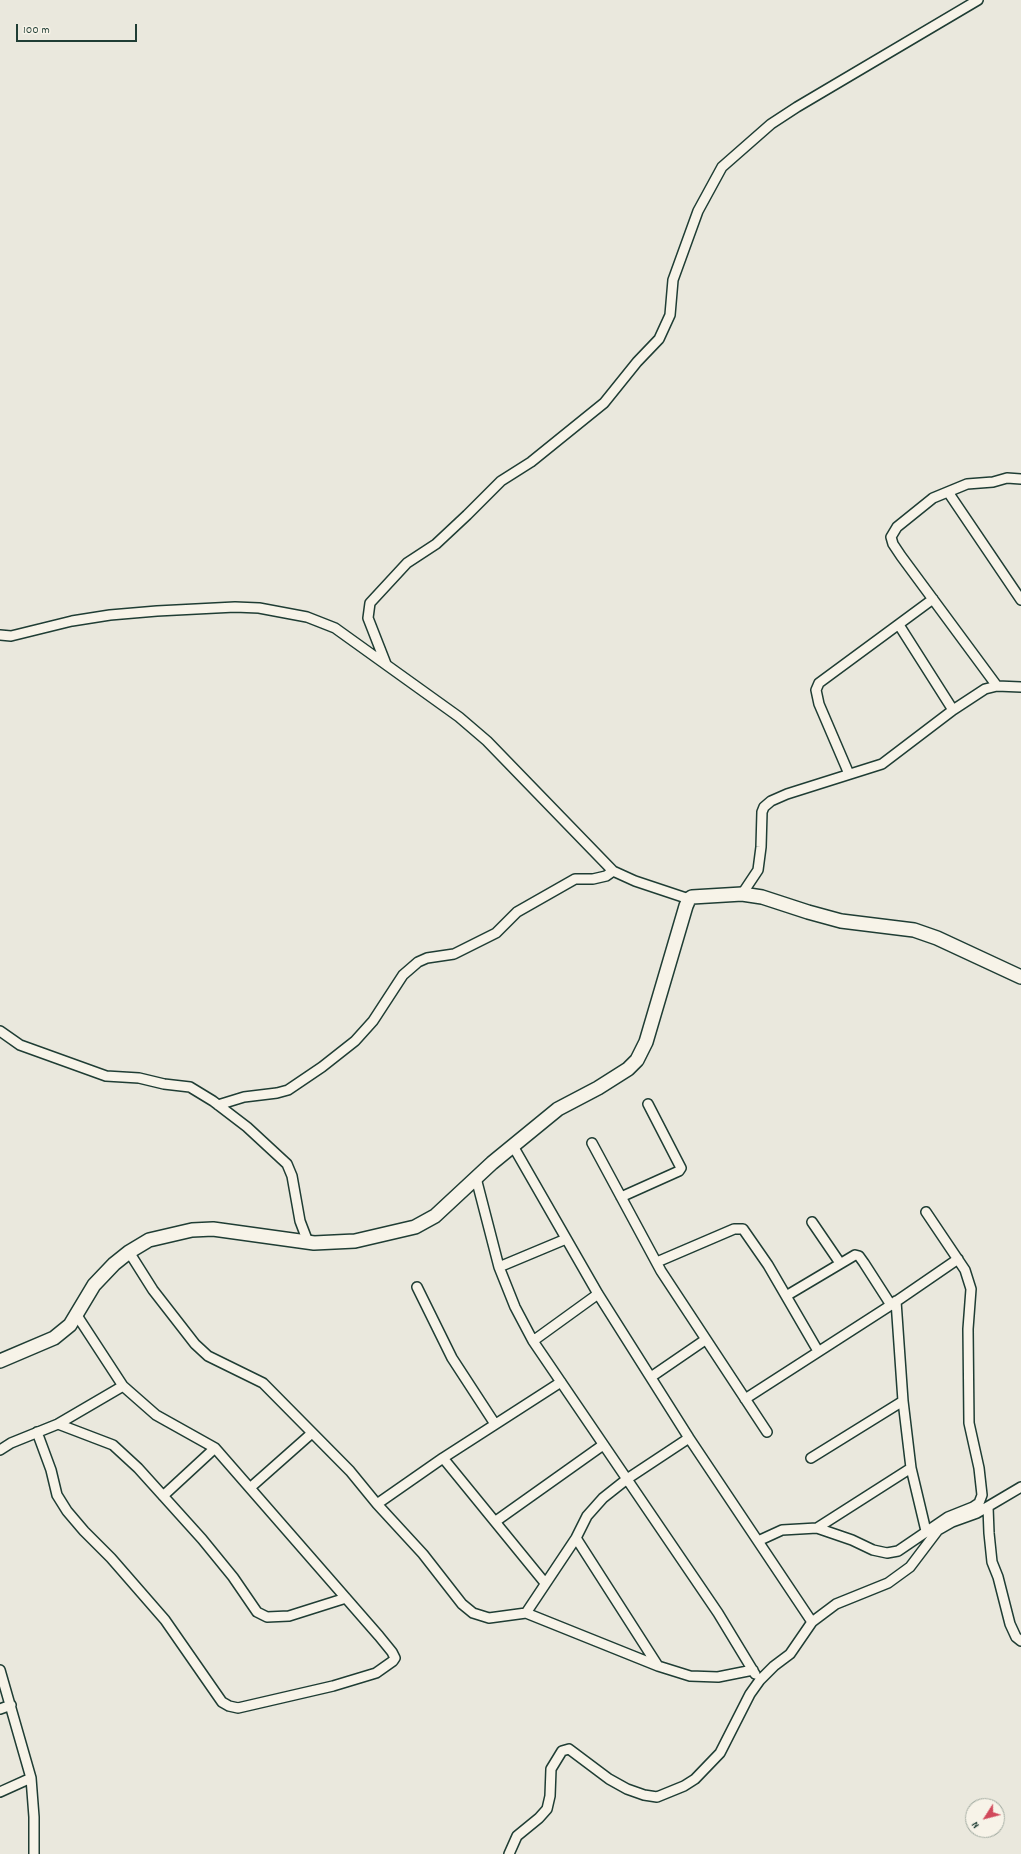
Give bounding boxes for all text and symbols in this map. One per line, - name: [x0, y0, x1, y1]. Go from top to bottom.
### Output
- scale bar: [18, 16, 139, 42]
- text: 100 m: [23, 22, 50, 39]
- north arrow: [965, 1798, 1005, 1838]
- text: N: [968, 1818, 984, 1831]

